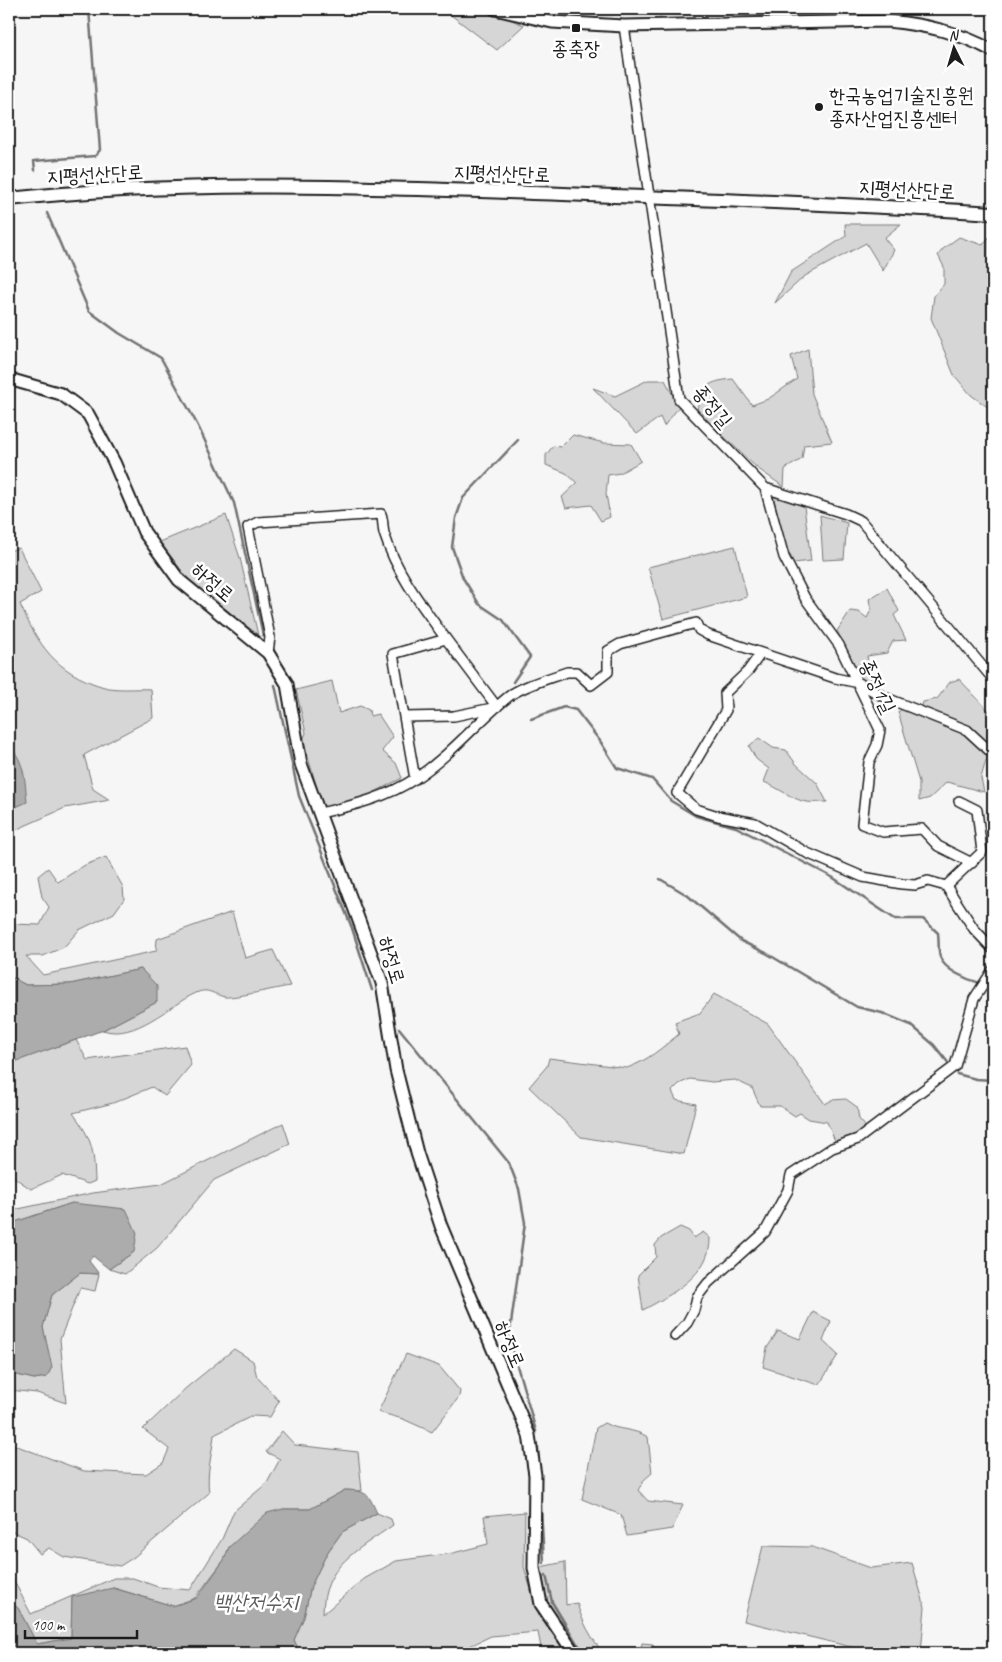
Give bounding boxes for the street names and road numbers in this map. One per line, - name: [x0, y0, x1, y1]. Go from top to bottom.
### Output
- street label: 지평선산단로: [46, 159, 144, 190]
- street label: 지평선산단로: [453, 159, 551, 188]
- street label: 지평선산단로: [858, 174, 956, 205]
- street label: 종정길: [688, 380, 738, 433]
- street label: 하정로: [186, 557, 239, 608]
- street label: 종정1길: [854, 655, 901, 717]
- street label: 하정로: [373, 933, 411, 987]
- street label: 하정로: [489, 1317, 530, 1371]

